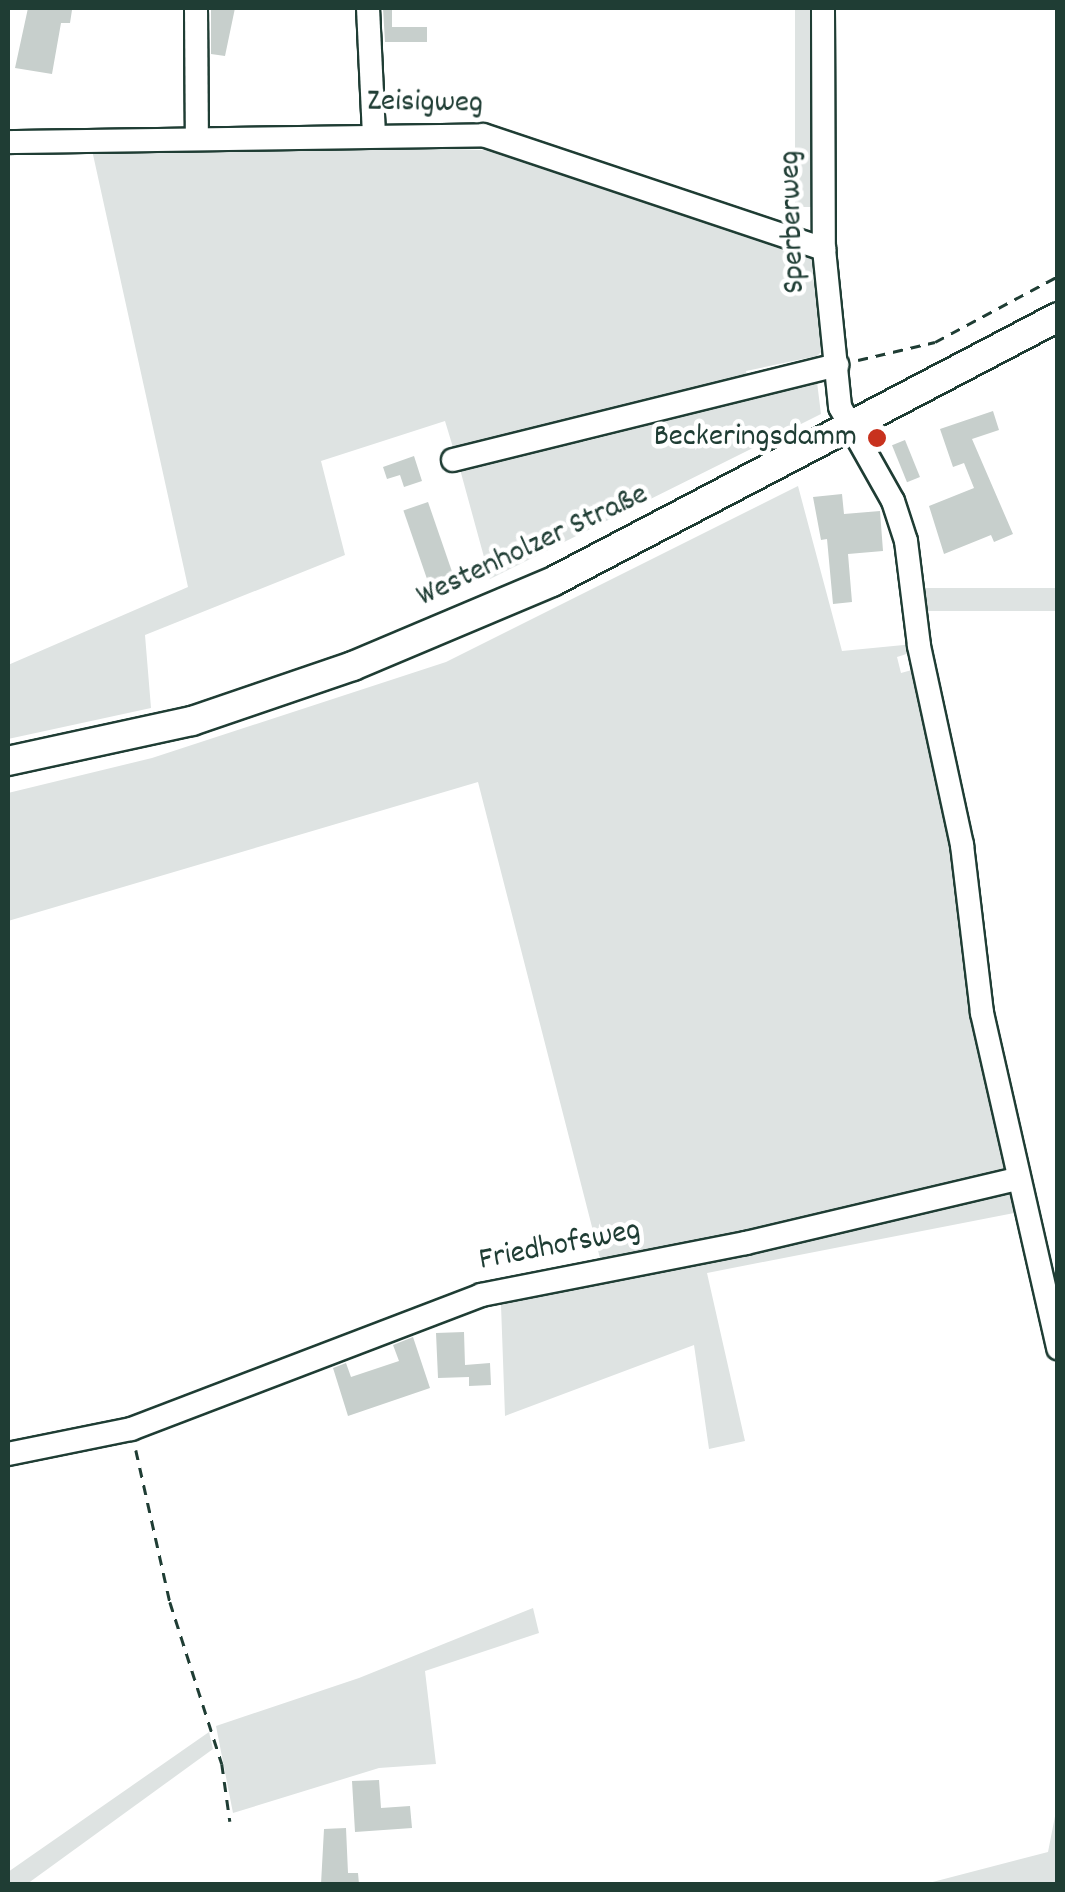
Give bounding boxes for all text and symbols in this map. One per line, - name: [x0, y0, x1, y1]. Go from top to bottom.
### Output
- street label: Zeisigweg: [367, 84, 483, 124]
- street label: Sperberweg: [772, 150, 816, 294]
- place label: Beckeringsdamm: [654, 419, 857, 457]
- marker: Beckeringsdamm: [866, 427, 888, 449]
- street label: Westenholzer Straße: [411, 477, 655, 617]
- street label: Friedhofsweg: [476, 1213, 644, 1281]

